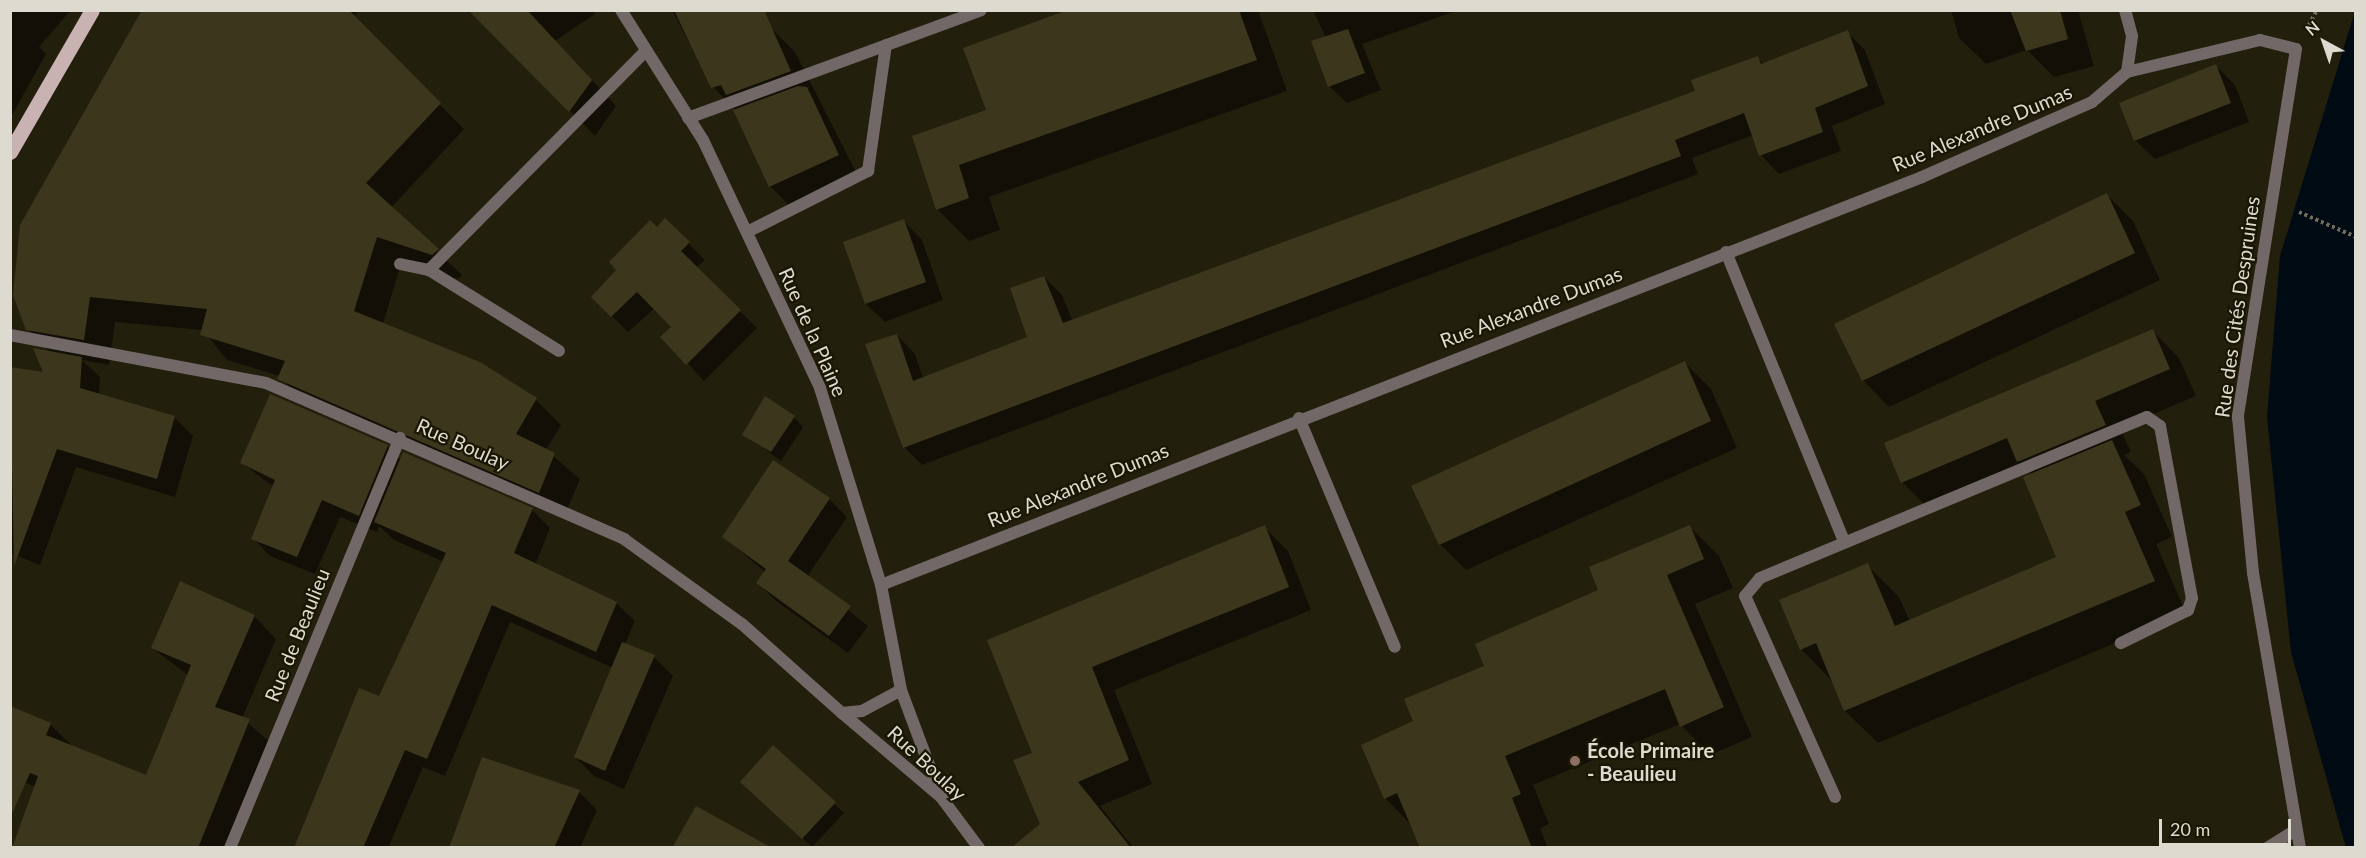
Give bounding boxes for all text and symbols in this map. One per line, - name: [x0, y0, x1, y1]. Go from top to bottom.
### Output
- north arrow: [2294, 12, 2354, 72]
- text: N: [2301, 17, 2323, 39]
- street label: Rue Alexandre Dumas: [1888, 79, 2076, 177]
- street label: Rue des Cités Despruines: [2210, 195, 2264, 419]
- street label: Rue Alexandre Dumas: [1436, 261, 1626, 353]
- street label: Rue de la Plaine: [774, 264, 852, 400]
- street label: Rue Boulay: [413, 413, 513, 475]
- street label: Rue Alexandre Dumas: [984, 438, 1172, 532]
- street label: Rue de Beaulieu: [259, 565, 335, 705]
- street label: Rue Boulay: [883, 720, 971, 806]
- place label: École Primaire - Beaulieu: [1587, 738, 1714, 785]
- marker: École Primaire - Beaulieu: [1568, 754, 1582, 768]
- scale bar: [2162, 807, 2294, 845]
- text: 20 m: [2170, 818, 2210, 840]

